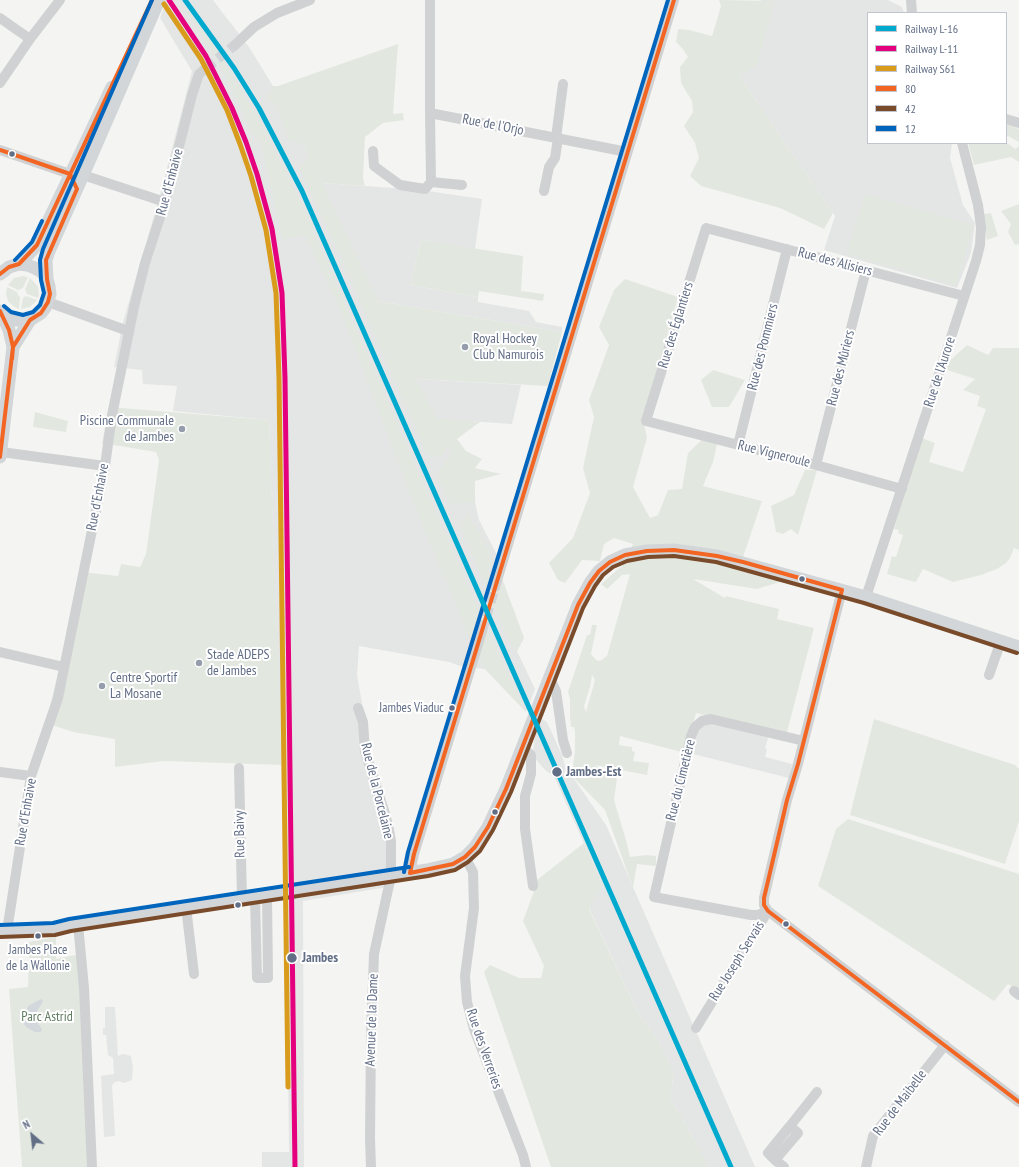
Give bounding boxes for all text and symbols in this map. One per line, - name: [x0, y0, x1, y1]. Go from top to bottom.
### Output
- legend: [867, 12, 1007, 144]
- text: Railway L-16: [905, 21, 958, 36]
- text: Railway L-11: [905, 41, 958, 56]
- text: Railway S61: [905, 61, 955, 76]
- text: 80: [905, 81, 916, 96]
- text: 42: [905, 101, 916, 116]
- street label: Rue de l'Orjo: [461, 111, 525, 139]
- text: 12: [905, 121, 916, 136]
- street label: Rue d'Enhaive: [153, 147, 187, 217]
- unlabelled marker: [7, 149, 17, 159]
- street label: Rue des Alisiers: [796, 244, 874, 280]
- street label: Rue des Églantiers: [655, 280, 697, 370]
- street label: Rue des Pommiers: [744, 302, 782, 392]
- street label: Rue des Mûriers: [823, 328, 859, 408]
- place label: Royal Hockey Club Namurois: [473, 331, 544, 364]
- street label: Rue de l'Aurore: [921, 335, 959, 409]
- marker: Royal Hockey Club Namurois: [460, 342, 470, 352]
- place label: Piscine Communale de Jambes: [80, 413, 174, 446]
- marker: Piscine Communale de Jambes: [177, 424, 187, 434]
- street label: Rue Vigneroule: [736, 437, 812, 471]
- street label: Rue d'Enhaive: [83, 462, 113, 532]
- unlabelled marker: [797, 574, 807, 584]
- place label: Stade ADEPS de Jambes: [207, 647, 270, 680]
- marker: Stade ADEPS de Jambes: [194, 658, 204, 668]
- place label: Centre Sportif La Mosane: [110, 670, 177, 702]
- marker: Centre Sportif La Mosane: [97, 681, 107, 691]
- place label: Jambes Viaduc: [379, 700, 444, 716]
- marker: Jambes Viaduc: [447, 703, 457, 713]
- street label: Rue du Cimetière: [663, 738, 699, 822]
- street label: Rue de la Porcelaine: [357, 741, 397, 841]
- place label: Jambes-Est: [566, 764, 621, 780]
- marker: Jambes-Est: [550, 765, 564, 779]
- street label: Rue d'Enhaive: [12, 777, 40, 847]
- unlabelled marker: [490, 807, 500, 817]
- street label: Rue Baivy: [231, 810, 249, 858]
- unlabelled marker: [233, 900, 243, 910]
- street label: Rue Joseph Servais: [706, 918, 768, 1004]
- unlabelled marker: [781, 919, 791, 929]
- marker: Jambes Place de la Wallonie: [33, 931, 43, 941]
- place label: Jambes Place de la Wallonie: [6, 942, 70, 973]
- place label: Jambes: [302, 950, 338, 966]
- marker: Jambes: [285, 951, 299, 965]
- street label: Avenue de la Dame: [362, 973, 382, 1067]
- street label: Rue des Verreries: [462, 1007, 506, 1091]
- park label: Parc Astrid: [21, 1009, 73, 1025]
- street label: Rue de Maibelle: [870, 1067, 930, 1139]
- north arrow: [12, 1115, 52, 1155]
- text: N: [20, 1117, 32, 1132]

